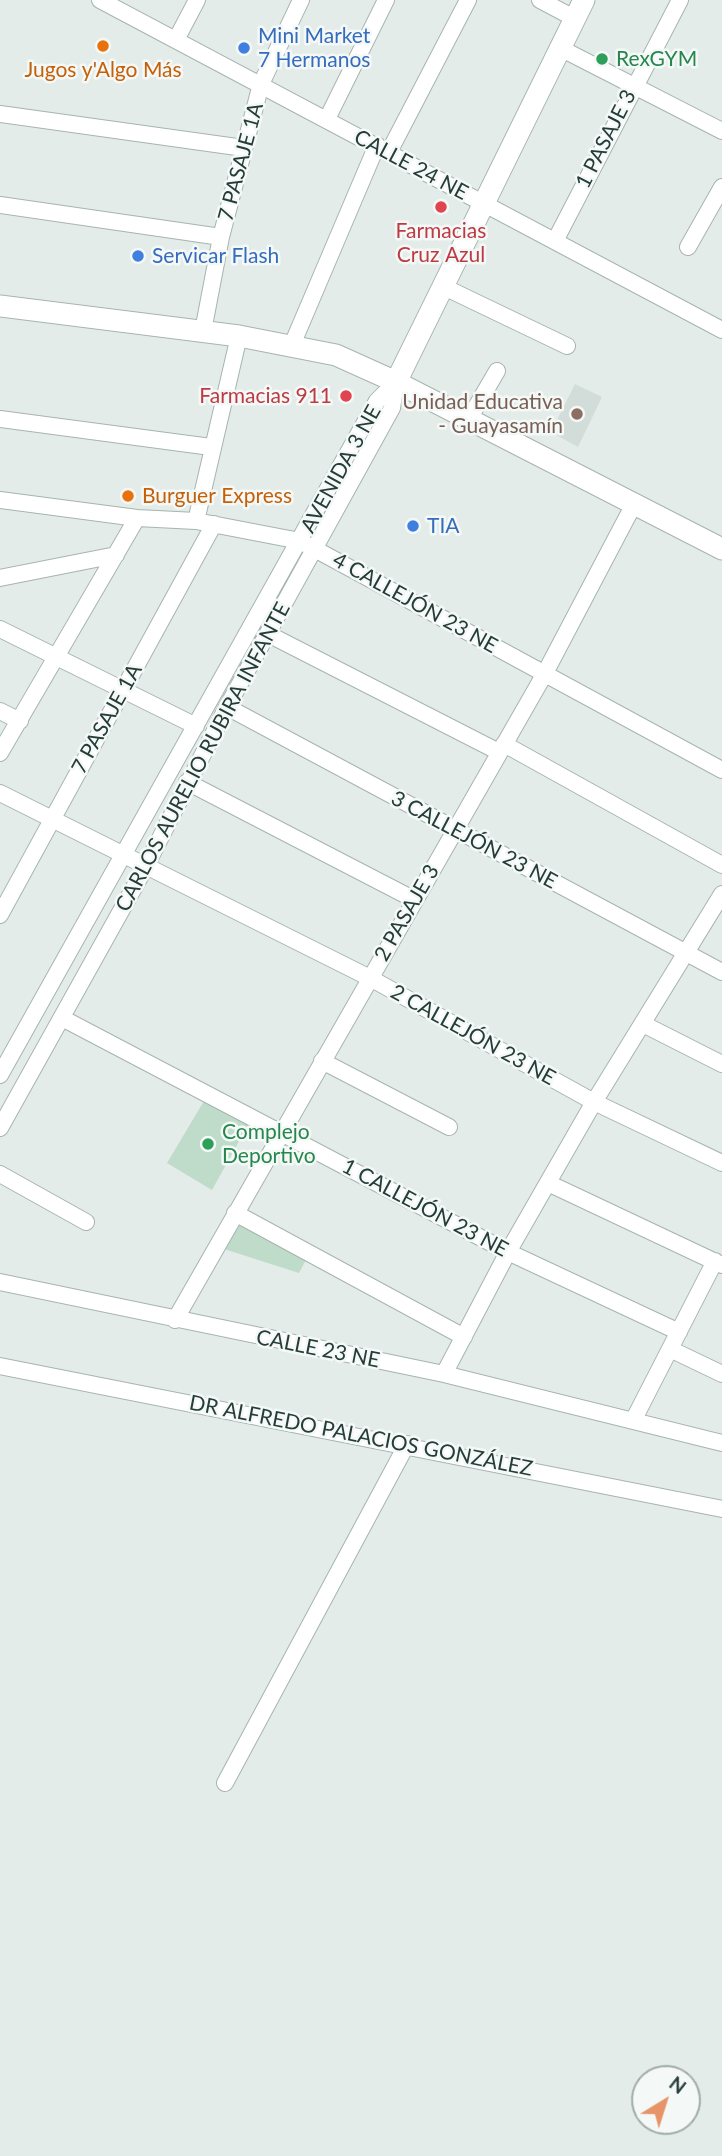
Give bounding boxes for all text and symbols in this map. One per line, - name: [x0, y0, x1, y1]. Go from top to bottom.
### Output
- place label: Mini Market 7 Hermanos: [258, 23, 370, 73]
- marker: Jugos y'Algo Más: [95, 38, 111, 54]
- marker: Mini Market 7 Hermanos: [236, 40, 252, 56]
- place label: RexGYM: [616, 46, 697, 72]
- marker: RexGYM: [594, 51, 610, 67]
- place label: Jugos y'Algo Más: [24, 57, 182, 83]
- street label: 1 PASAJE 3: [570, 86, 642, 192]
- street label: 7 PASAJE 1A: [213, 100, 269, 224]
- street label: CALLE 24 NE: [350, 124, 472, 206]
- marker: Farmacias Cruz Azul: [433, 199, 449, 215]
- place label: Farmacias Cruz Azul: [396, 218, 486, 268]
- place label: Servicar Flash: [152, 243, 279, 269]
- marker: Servicar Flash: [130, 248, 146, 264]
- place label: Farmacias 911: [199, 383, 332, 409]
- marker: Farmacias 911: [338, 388, 354, 404]
- place label: Unidad Educativa - Guayasamín: [402, 389, 563, 439]
- street label: AVENIDA 3 NE: [296, 401, 386, 537]
- marker: Unidad Educativa - Guayasamín: [569, 406, 585, 422]
- place label: Burguer Express: [142, 483, 292, 509]
- marker: Burguer Express: [120, 488, 136, 504]
- place label: TIA: [427, 513, 459, 539]
- marker: TIA: [405, 518, 421, 534]
- street label: 4 CALLEJÓN 23 NE: [328, 547, 502, 659]
- street label: CARLOS AURELIO RUBIRA INFANTE: [111, 598, 295, 916]
- street label: 7 PASAJE 1A: [67, 660, 147, 778]
- street label: 3 CALLEJÓN 23 NE: [387, 786, 561, 894]
- street label: 2 PASAJE 3: [369, 860, 445, 966]
- street label: 2 CALLEJÓN 23 NE: [386, 979, 560, 1091]
- place label: Complejo Deportivo: [222, 1119, 316, 1169]
- marker: Complejo Deportivo: [200, 1136, 216, 1152]
- street label: 1 CALLEJÓN 23 NE: [338, 1154, 512, 1262]
- street label: CALLE 23 NE: [254, 1325, 382, 1373]
- street label: DR ALFREDO PALACIOS GONZÁLEZ: [187, 1390, 535, 1482]
- north arrow: [631, 2065, 701, 2135]
- text: N: [665, 2071, 691, 2098]

